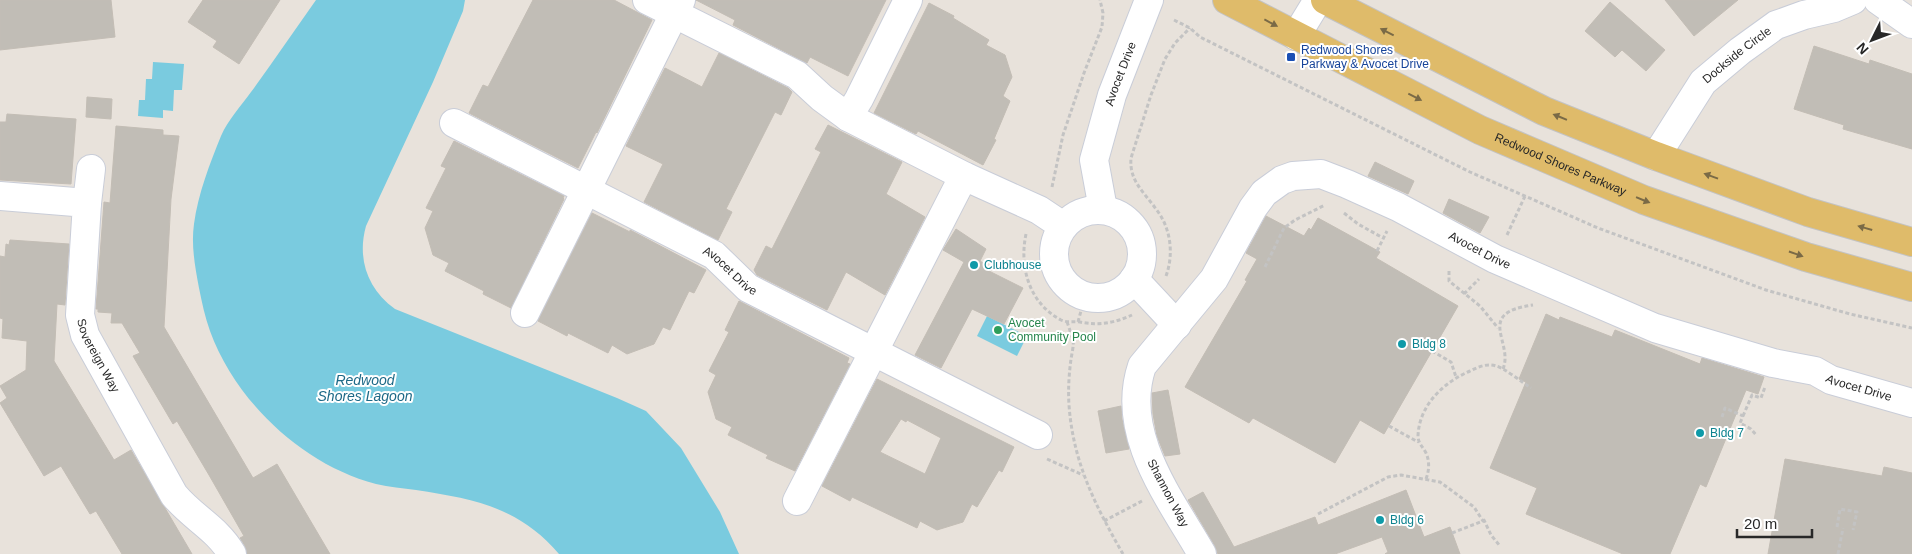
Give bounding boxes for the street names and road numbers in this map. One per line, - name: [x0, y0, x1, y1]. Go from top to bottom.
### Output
- street label: Dockside Circle: [1700, 24, 1774, 86]
- street label: Avocet Drive: [1102, 39, 1139, 108]
- street label: Redwood Shores Parkway: [1493, 130, 1628, 199]
- street label: Avocet Drive: [1446, 228, 1513, 272]
- street label: Avocet Drive: [701, 244, 759, 298]
- street label: Sovereign Way: [74, 317, 122, 395]
- street label: Avocet Drive: [1823, 371, 1894, 404]
- street label: Shannon Way: [1144, 457, 1192, 529]

